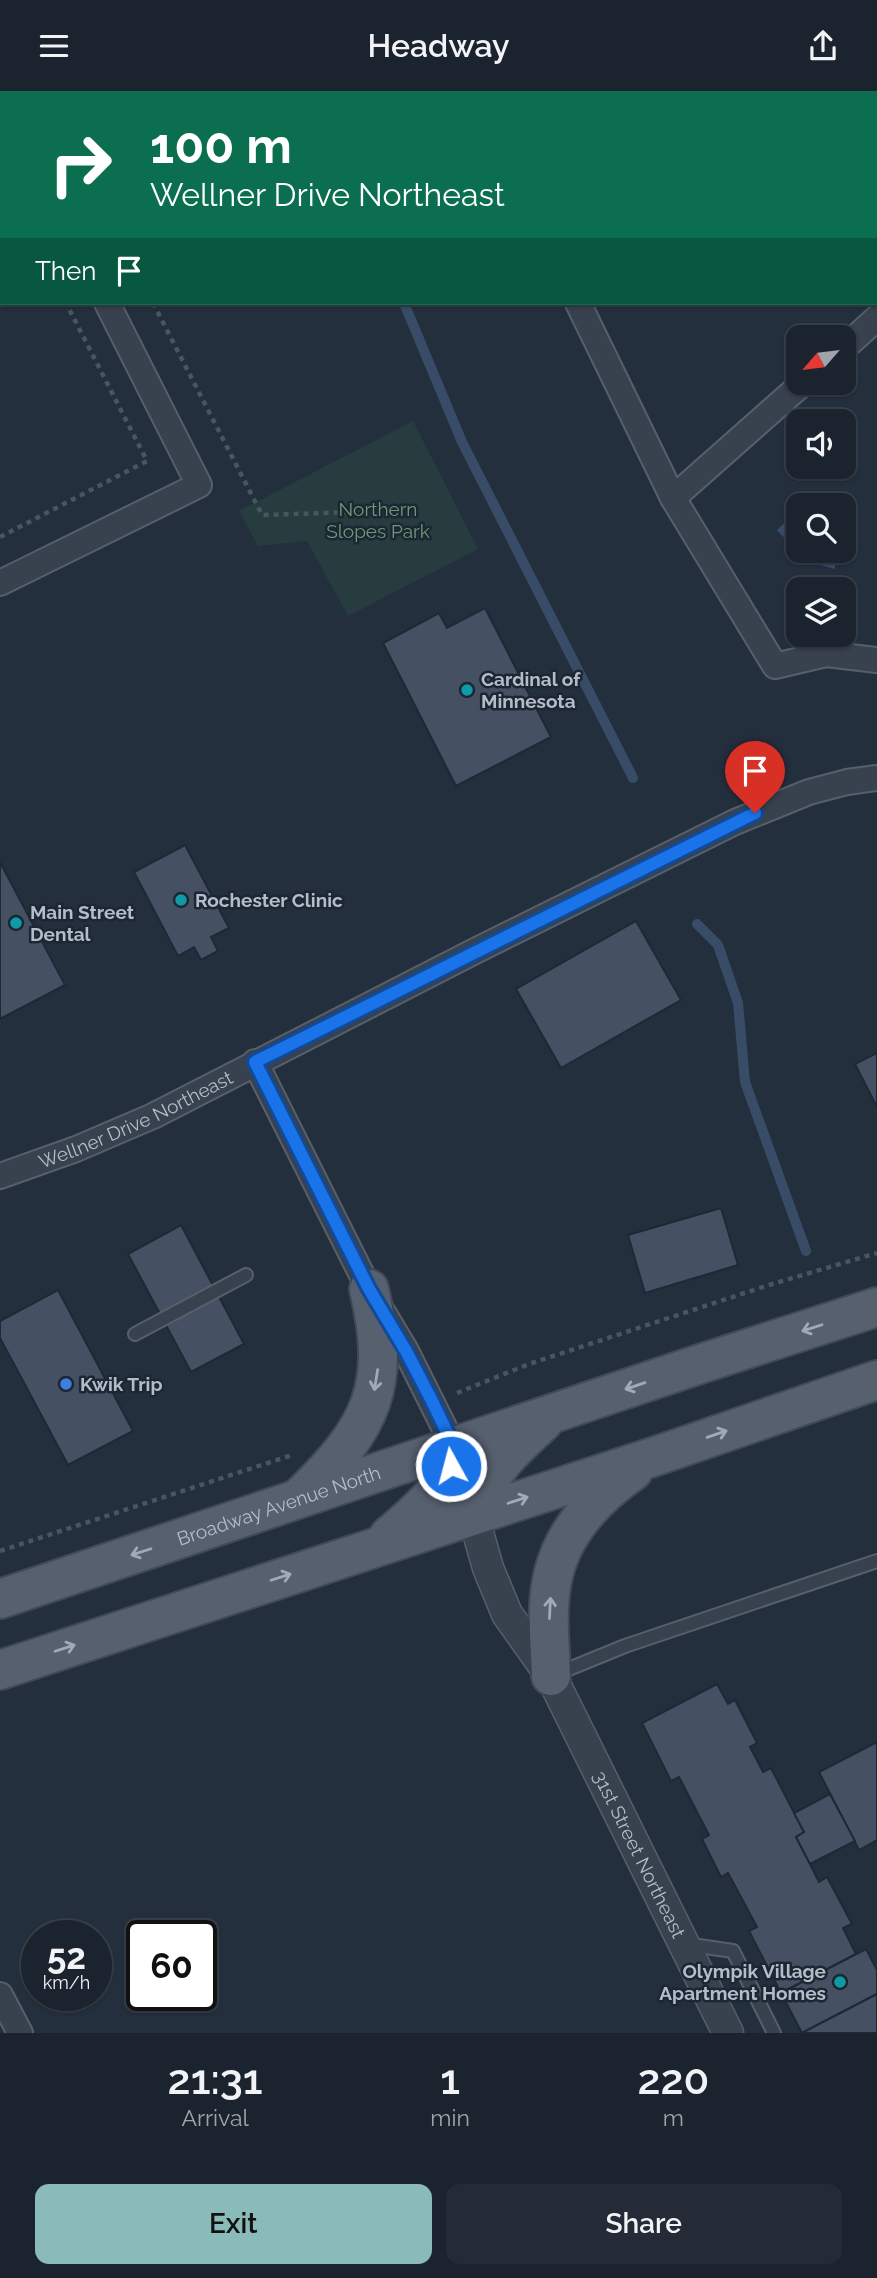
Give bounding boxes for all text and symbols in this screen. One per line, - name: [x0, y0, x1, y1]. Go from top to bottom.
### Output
- icon: menu: [35, 27, 73, 65]
- text: Headway: [367, 27, 510, 64]
- icon: share: [804, 27, 842, 65]
- text: 100 m: [150, 117, 292, 174]
- icon: right: [35, 119, 126, 210]
- text: Wellner Drive Northeast: [150, 176, 505, 213]
- icon: arrive: [110, 252, 148, 290]
- text: Then: [35, 256, 96, 286]
- north arrow: [786, 325, 856, 395]
- map controls: [786, 325, 856, 647]
- button: sound: [786, 409, 856, 479]
- button: search: [786, 493, 856, 563]
- park label: Northern Slopes Park: [326, 498, 430, 542]
- button: layers: [786, 577, 856, 647]
- place label: Cardinal of Minnesota: [481, 668, 581, 712]
- marker: Cardinal of Minnesota: [459, 682, 475, 698]
- pin: [725, 741, 785, 813]
- icon: arrive: [736, 752, 774, 790]
- place label: Rochester Clinic: [195, 889, 343, 911]
- marker: Rochester Clinic: [173, 892, 189, 908]
- place label: Main Street Dental: [30, 901, 135, 945]
- marker: Main Street Dental: [8, 915, 24, 931]
- street label: Wellner Drive Northeast: [36, 1066, 237, 1172]
- one-way arrow: [801, 1322, 823, 1335]
- one-way arrow: [369, 1368, 382, 1391]
- place label: Kwik Trip: [80, 1373, 162, 1395]
- marker: Kwik Trip: [58, 1376, 74, 1392]
- one-way arrow: [625, 1380, 647, 1393]
- one-way arrow: [706, 1427, 728, 1439]
- position arrow: [414, 1429, 488, 1503]
- street label: Broadway Avenue North: [174, 1461, 383, 1550]
- one-way arrow: [506, 1493, 528, 1505]
- one-way arrow: [130, 1546, 152, 1559]
- one-way arrow: [269, 1570, 291, 1582]
- one-way arrow: [544, 1597, 557, 1620]
- one-way arrow: [53, 1641, 75, 1654]
- street label: 31st Street Northeast: [589, 1767, 690, 1942]
- speed limit sign: 60: [126, 1920, 217, 2011]
- text: 52: [47, 1936, 86, 1977]
- place label: Olympik Village Apartment Homes: [659, 1960, 826, 2004]
- text: km/h: [43, 1972, 90, 1993]
- marker: Olympik Village Apartment Homes: [832, 1974, 848, 1990]
- text: 21:31: [168, 2055, 263, 2104]
- text: 1: [440, 2055, 460, 2104]
- text: 220: [637, 2055, 709, 2104]
- text: Arrival: [181, 2104, 249, 2131]
- text: min: [430, 2104, 470, 2131]
- text: m: [663, 2104, 684, 2131]
- button: Exit: [35, 2184, 432, 2264]
- button: Share: [446, 2184, 842, 2264]

